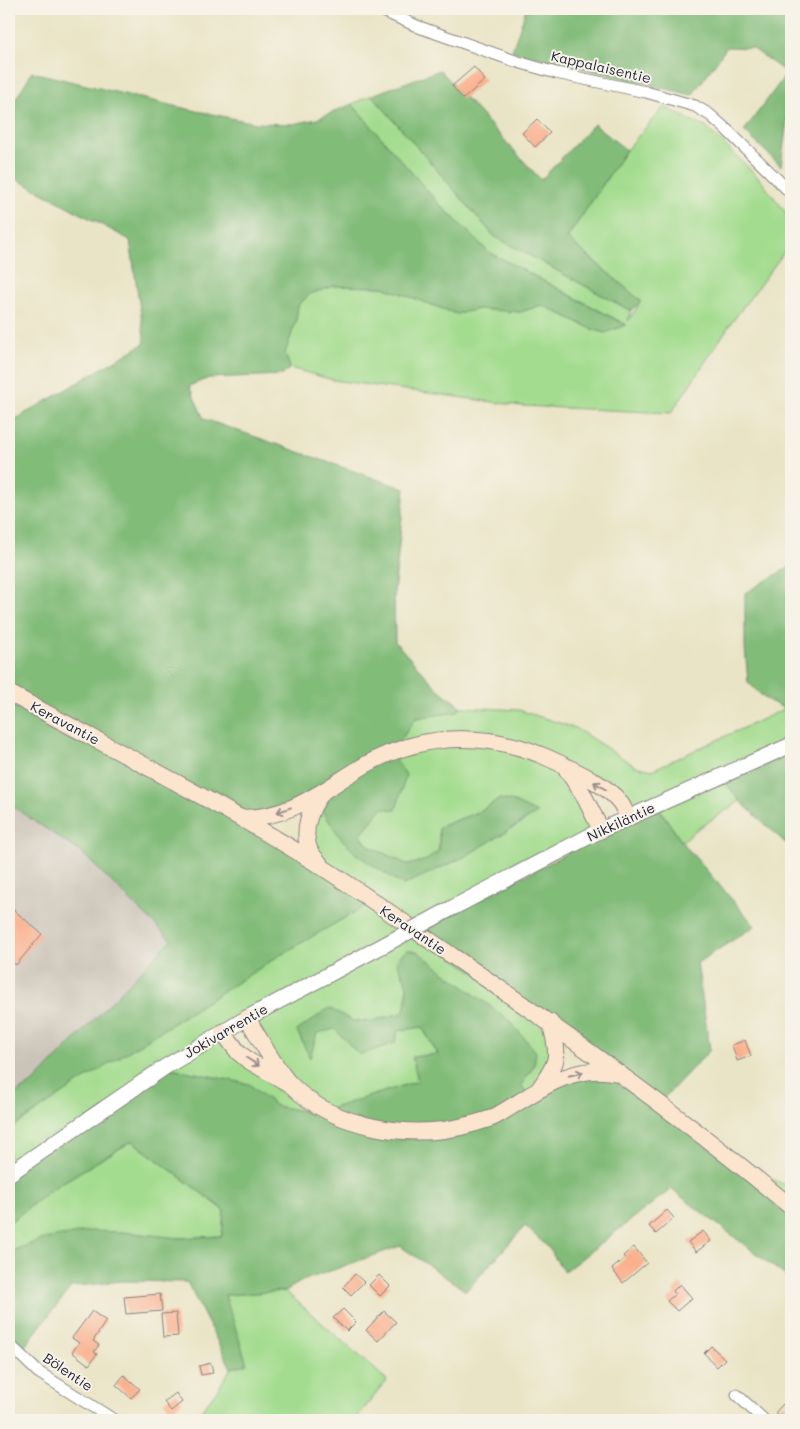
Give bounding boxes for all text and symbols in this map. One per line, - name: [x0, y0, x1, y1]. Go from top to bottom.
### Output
- street label: Kappalaisentie: [549, 46, 653, 87]
- street label: Keravantie: [27, 696, 103, 749]
- one-way arrow: [593, 781, 607, 792]
- street label: Nikkiläntie: [584, 798, 658, 846]
- one-way arrow: [277, 806, 293, 815]
- street label: Keravantie: [376, 900, 450, 959]
- street label: Jokivarrentie: [181, 999, 271, 1062]
- one-way arrow: [245, 1058, 259, 1068]
- one-way arrow: [568, 1069, 584, 1078]
- street label: Bölentie: [40, 1348, 97, 1395]

